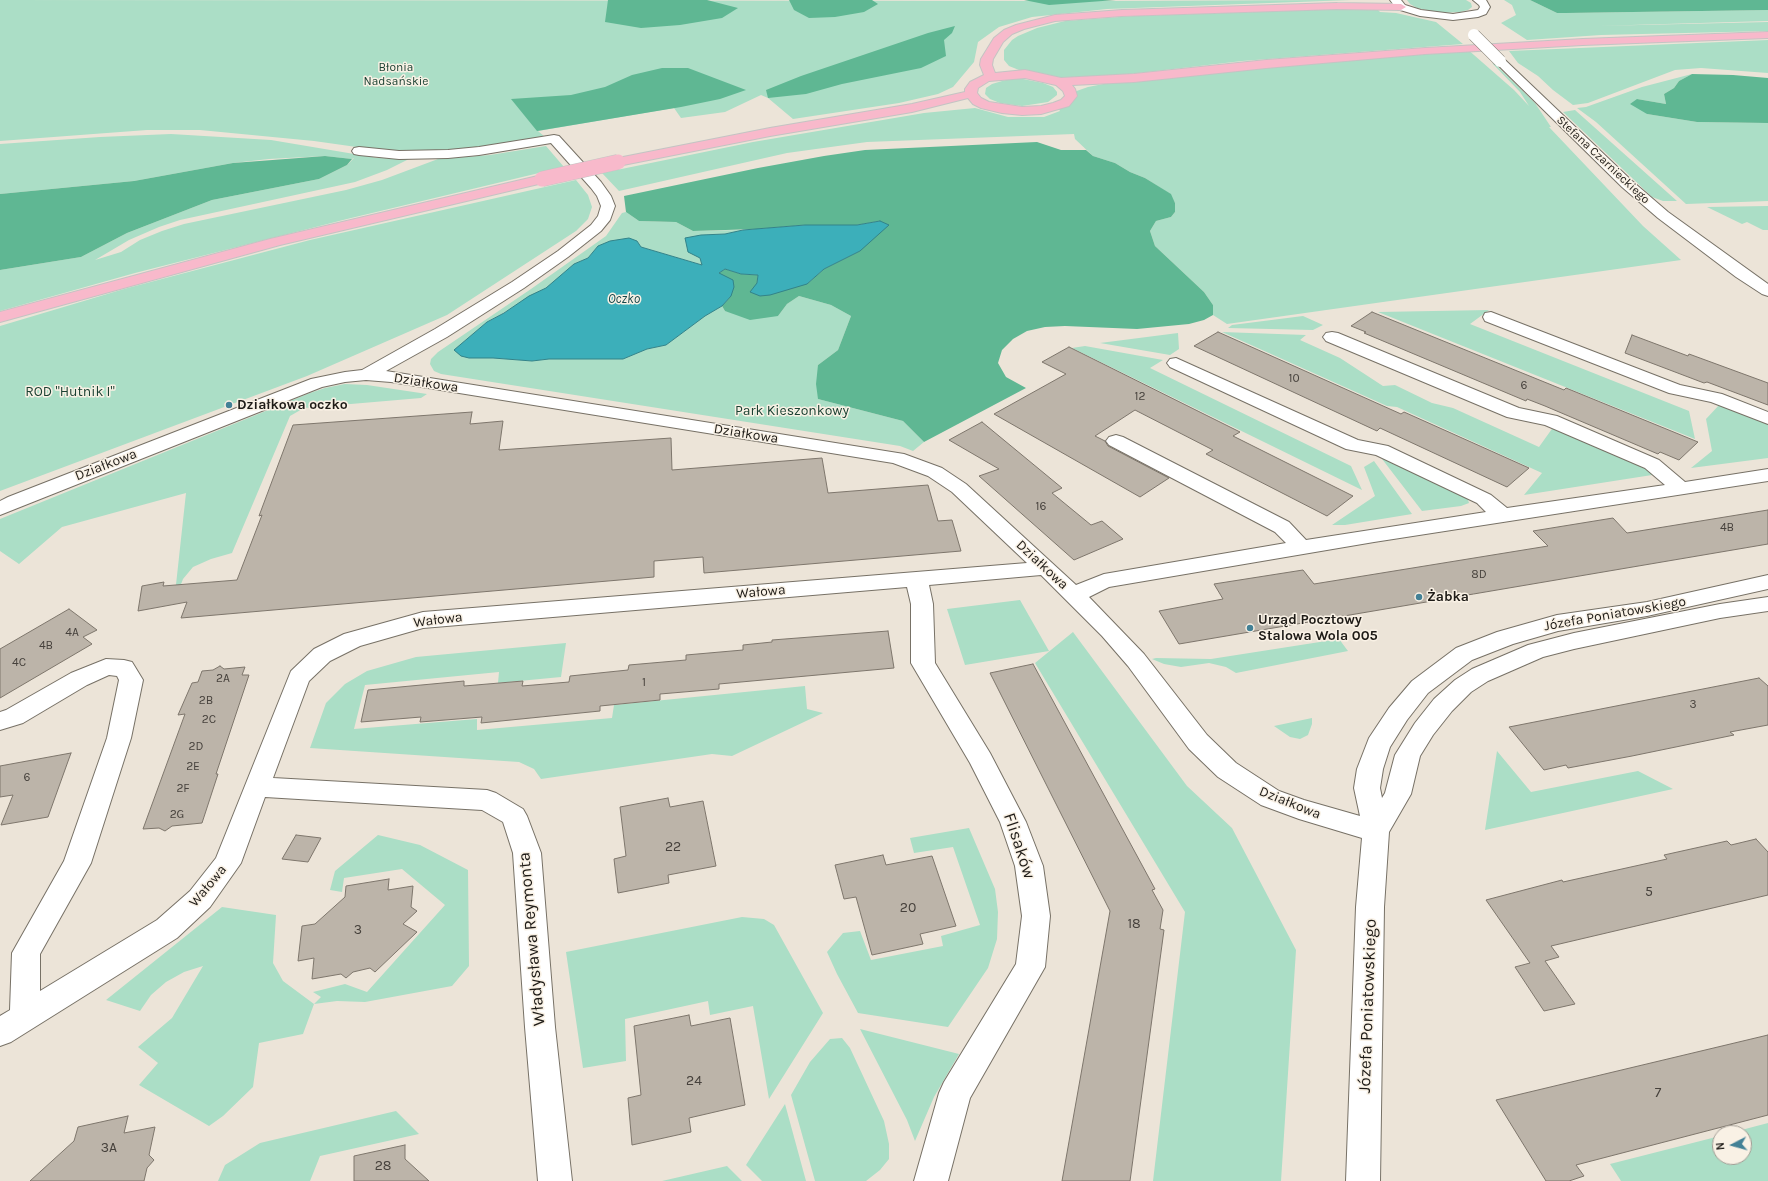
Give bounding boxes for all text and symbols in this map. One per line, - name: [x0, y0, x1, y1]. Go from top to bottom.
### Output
- park label: Błonia Nadsańskie: [364, 61, 428, 89]
- street label: Stefana Czarnieckiego: [1553, 113, 1653, 207]
- water label: Oczko: [608, 291, 640, 307]
- street label: Działkowa: [393, 370, 459, 396]
- house number: 10: [1288, 372, 1300, 386]
- house number: 6: [1521, 379, 1527, 393]
- park label: ROD "Hutnik I": [25, 384, 115, 400]
- house number: 12: [1135, 390, 1145, 404]
- place label: Działkowa oczko: [237, 397, 348, 413]
- marker: Działkowa oczko: [224, 400, 234, 410]
- park label: Park Kieszonkowy: [735, 403, 849, 419]
- street label: Działkowa: [713, 421, 779, 447]
- street label: Działkowa: [73, 445, 139, 485]
- house number: 16: [1036, 500, 1046, 514]
- house number: 4B: [1720, 521, 1734, 535]
- street label: Działkowa: [1012, 537, 1072, 593]
- house number: 8D: [1471, 568, 1487, 582]
- street label: Wałowa: [736, 581, 786, 603]
- place label: Żabka: [1427, 589, 1469, 605]
- marker: Żabka: [1414, 592, 1424, 602]
- street label: Józefa Poniatowskiego: [1543, 593, 1687, 635]
- street label: Wałowa: [413, 609, 463, 631]
- place label: Urząd Pocztowy Stalowa Wola 005: [1258, 612, 1378, 644]
- marker: Urząd Pocztowy Stalowa Wola 005: [1245, 623, 1255, 633]
- house number: 4A: [65, 626, 79, 640]
- house number: 4B: [39, 639, 53, 653]
- house number: 4C: [12, 656, 26, 670]
- house number: 2A: [216, 672, 230, 686]
- house number: 1: [642, 676, 646, 690]
- house number: 2B: [199, 694, 213, 708]
- house number: 3: [1689, 698, 1697, 712]
- house number: 2C: [202, 713, 216, 727]
- house number: 2D: [189, 740, 203, 754]
- house number: 2E: [186, 760, 200, 774]
- house number: 6: [24, 771, 30, 785]
- house number: 2F: [176, 782, 190, 796]
- street label: Działkowa: [1257, 783, 1323, 823]
- house number: 2G: [170, 808, 184, 822]
- street label: Flisaków: [999, 810, 1039, 882]
- house number: 22: [665, 839, 681, 855]
- street label: Władysława Reymonta: [514, 851, 550, 1027]
- street label: Wałowa: [186, 862, 230, 910]
- house number: 5: [1645, 884, 1653, 900]
- house number: 20: [900, 900, 916, 916]
- house number: 18: [1127, 916, 1141, 932]
- street label: Józefa Poniatowskiego: [1355, 918, 1381, 1094]
- house number: 3: [354, 922, 362, 938]
- house number: 24: [686, 1073, 702, 1089]
- house number: 7: [1655, 1085, 1661, 1101]
- north arrow: [1712, 1125, 1752, 1165]
- house number: 3A: [101, 1140, 117, 1156]
- text: N: [1714, 1142, 1727, 1151]
- house number: 28: [375, 1158, 391, 1174]

